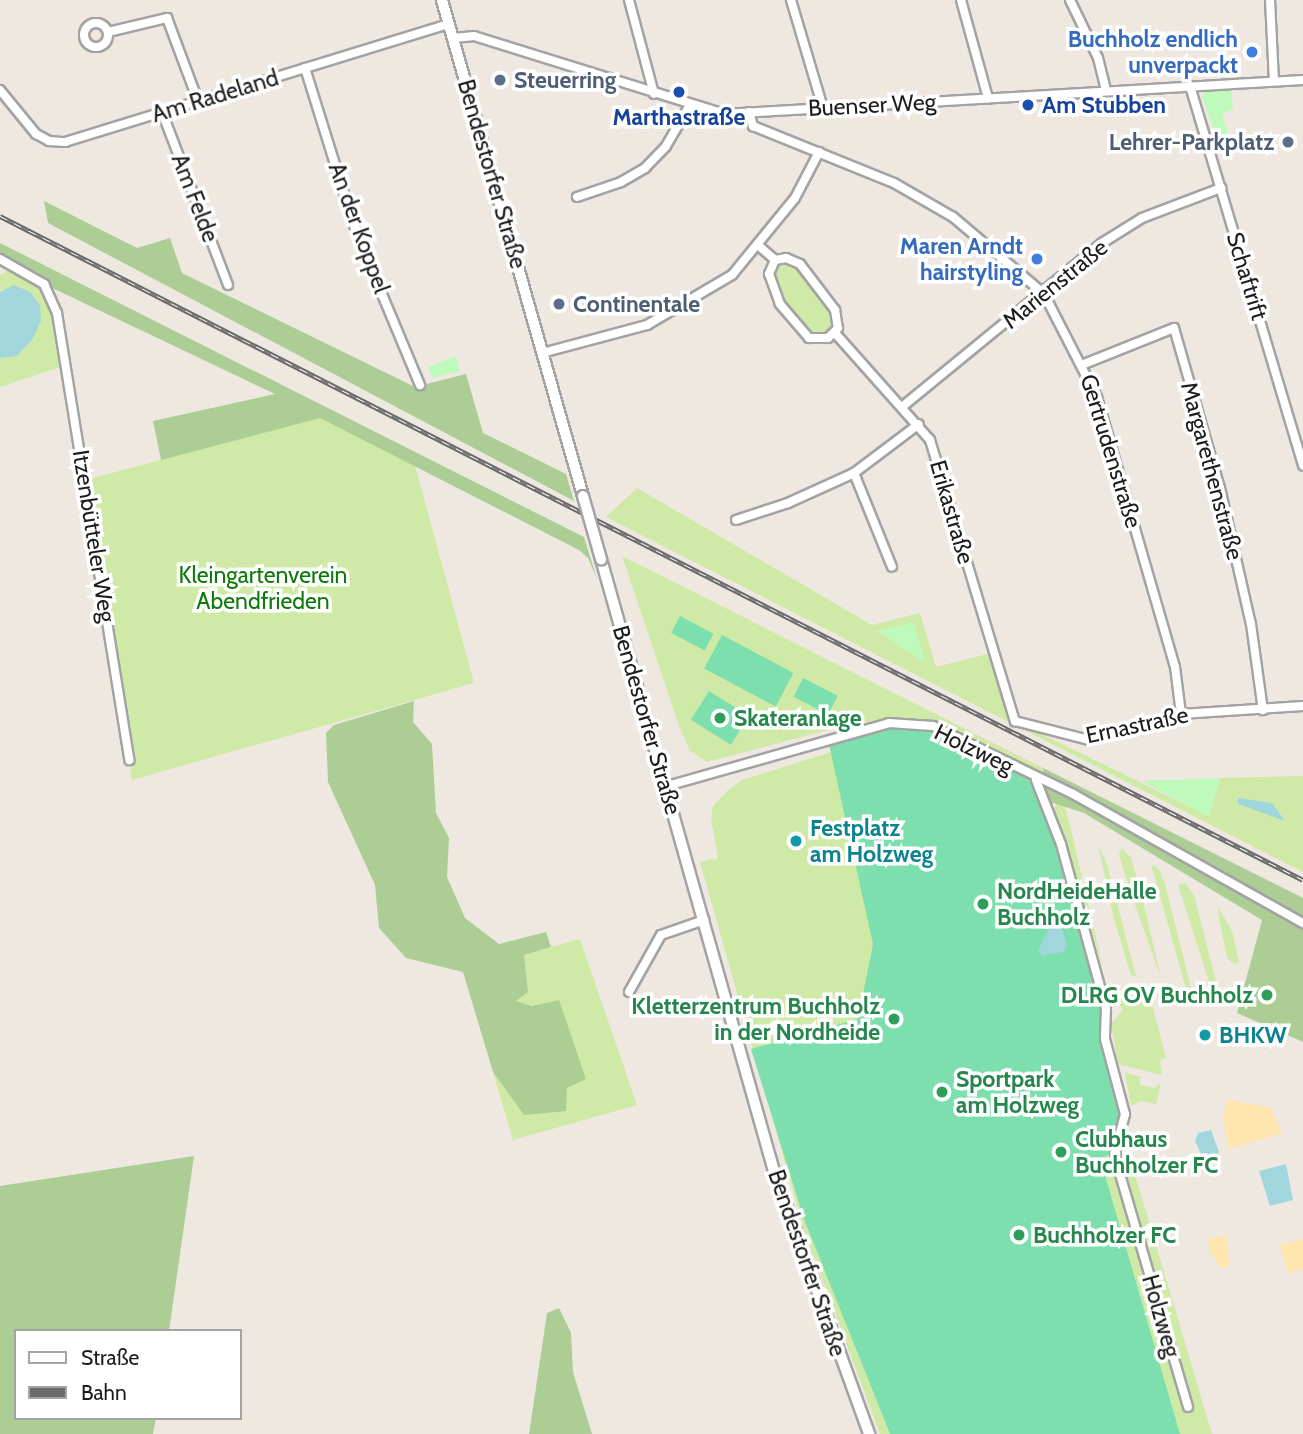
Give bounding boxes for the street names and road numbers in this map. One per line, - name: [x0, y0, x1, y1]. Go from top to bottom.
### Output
- street label: Am Radeland: [148, 64, 282, 128]
- street label: Bendestorfer Straße: [452, 76, 532, 272]
- street label: Buenser Weg: [807, 88, 937, 122]
- street label: Am Felde: [166, 150, 224, 246]
- street label: An der Koppel: [323, 159, 395, 297]
- street label: Schaftrift: [1221, 229, 1273, 323]
- street label: Marienstraße: [997, 233, 1113, 335]
- street label: Gertrudenstraße: [1075, 371, 1147, 531]
- street label: Margarethenstraße: [1175, 379, 1249, 563]
- street label: Itzenbütteler Weg: [67, 448, 121, 624]
- street label: Erikastraße: [924, 457, 980, 567]
- street label: Bendestorfer Straße: [607, 622, 687, 818]
- street label: Ernastraße: [1083, 701, 1191, 749]
- street label: Holzweg: [930, 718, 1018, 780]
- street label: Bendestorfer Straße: [762, 1166, 852, 1360]
- street label: Holzweg: [1136, 1272, 1186, 1360]

